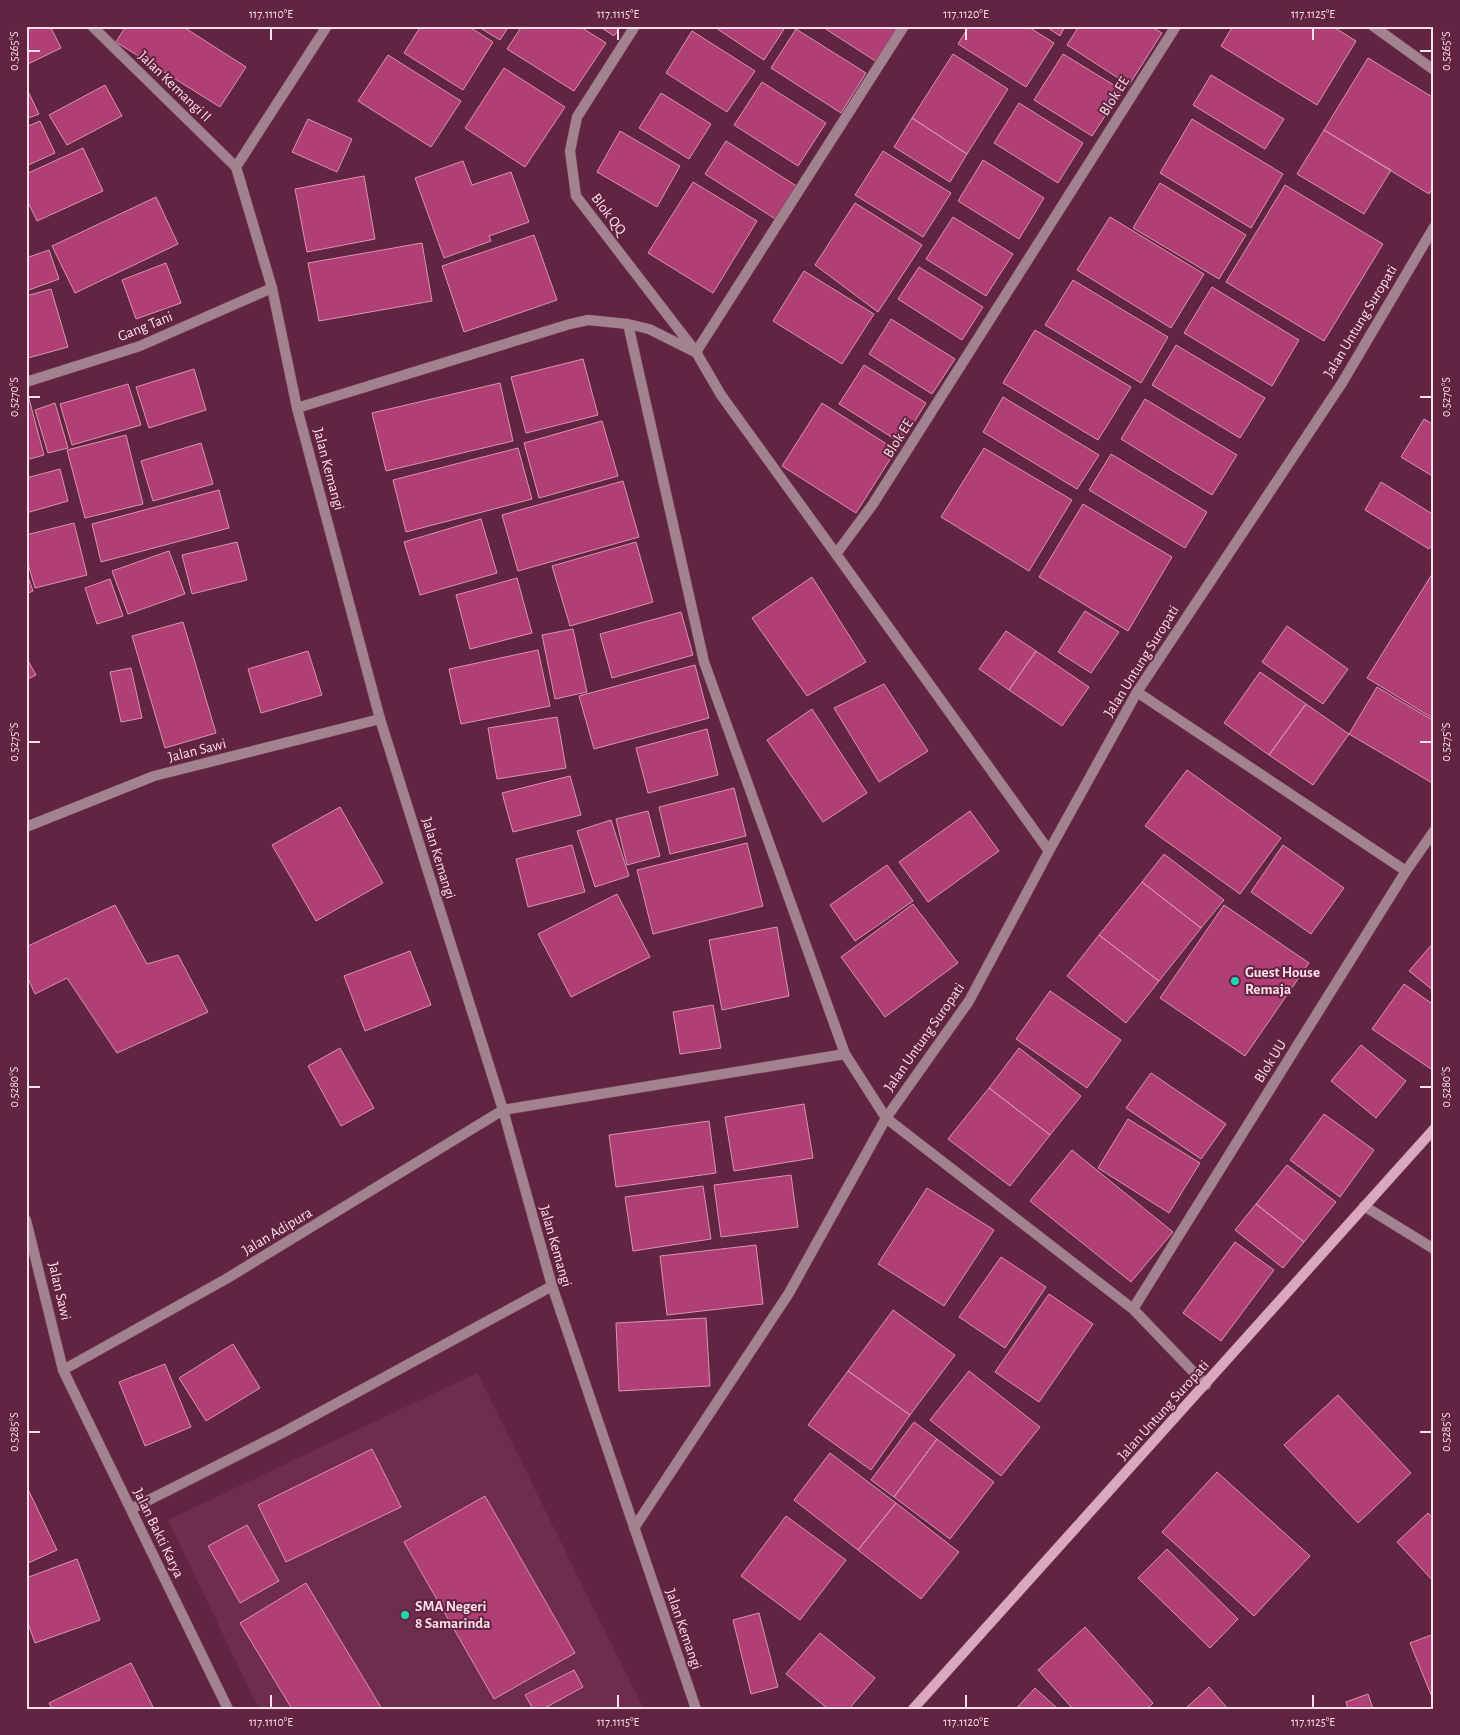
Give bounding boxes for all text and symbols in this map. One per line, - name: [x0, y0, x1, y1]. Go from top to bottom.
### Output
- text: 117.1110°E: [249, 8, 293, 20]
- text: 117.1115°E: [597, 8, 640, 20]
- text: 117.1120°E: [943, 8, 989, 20]
- text: 117.1125°E: [1291, 8, 1335, 20]
- text: 0.5265°S: [8, 31, 20, 71]
- text: 0.5265°S: [1440, 31, 1452, 71]
- street label: Jalan Kemangi II: [135, 48, 214, 125]
- street label: Blok EE: [1097, 74, 1132, 118]
- street label: Blok QQ: [588, 191, 630, 239]
- street label: Jalan Untung Suropati: [1321, 262, 1400, 380]
- street label: Gang Tani: [116, 309, 175, 344]
- text: 0.5270°S: [8, 377, 20, 417]
- text: 0.5270°S: [1440, 377, 1452, 417]
- street label: Blok EE: [881, 416, 916, 460]
- street label: Jalan Kemangi: [310, 427, 347, 512]
- street label: Jalan Untung Suropati: [1101, 603, 1182, 720]
- text: 0.5275°S: [8, 722, 20, 761]
- text: 0.5275°S: [1440, 722, 1452, 761]
- street label: Jalan Sawi: [167, 736, 228, 765]
- street label: Jalan Kemangi: [419, 816, 458, 901]
- place label: Guest House Remaja: [1245, 965, 1320, 997]
- marker: Guest House Remaja: [1229, 975, 1241, 987]
- street label: Jalan Untung Suropati: [881, 980, 967, 1094]
- street label: Blok UU: [1252, 1037, 1289, 1085]
- text: 0.5280°S: [8, 1066, 20, 1107]
- text: 0.5280°S: [1440, 1066, 1452, 1107]
- street label: Jalan Kemangi: [537, 1204, 574, 1289]
- street label: Jalan Adipura: [240, 1205, 315, 1258]
- street label: Jalan Sawi: [46, 1261, 73, 1322]
- street label: Jalan Untung Suropati: [1115, 1358, 1212, 1463]
- text: 0.5285°S: [8, 1412, 20, 1452]
- text: 0.5285°S: [1440, 1412, 1452, 1452]
- street label: Jalan Bakti Karya: [130, 1486, 187, 1580]
- street label: Jalan Kemangi: [663, 1587, 704, 1671]
- place label: SMA Negeri 8 Samarinda: [415, 1599, 490, 1631]
- marker: SMA Negeri 8 Samarinda: [399, 1609, 411, 1621]
- text: 117.1110°E: [249, 1716, 293, 1728]
- text: 117.1115°E: [597, 1716, 640, 1728]
- text: 117.1120°E: [943, 1716, 989, 1728]
- text: 117.1125°E: [1291, 1716, 1335, 1728]

